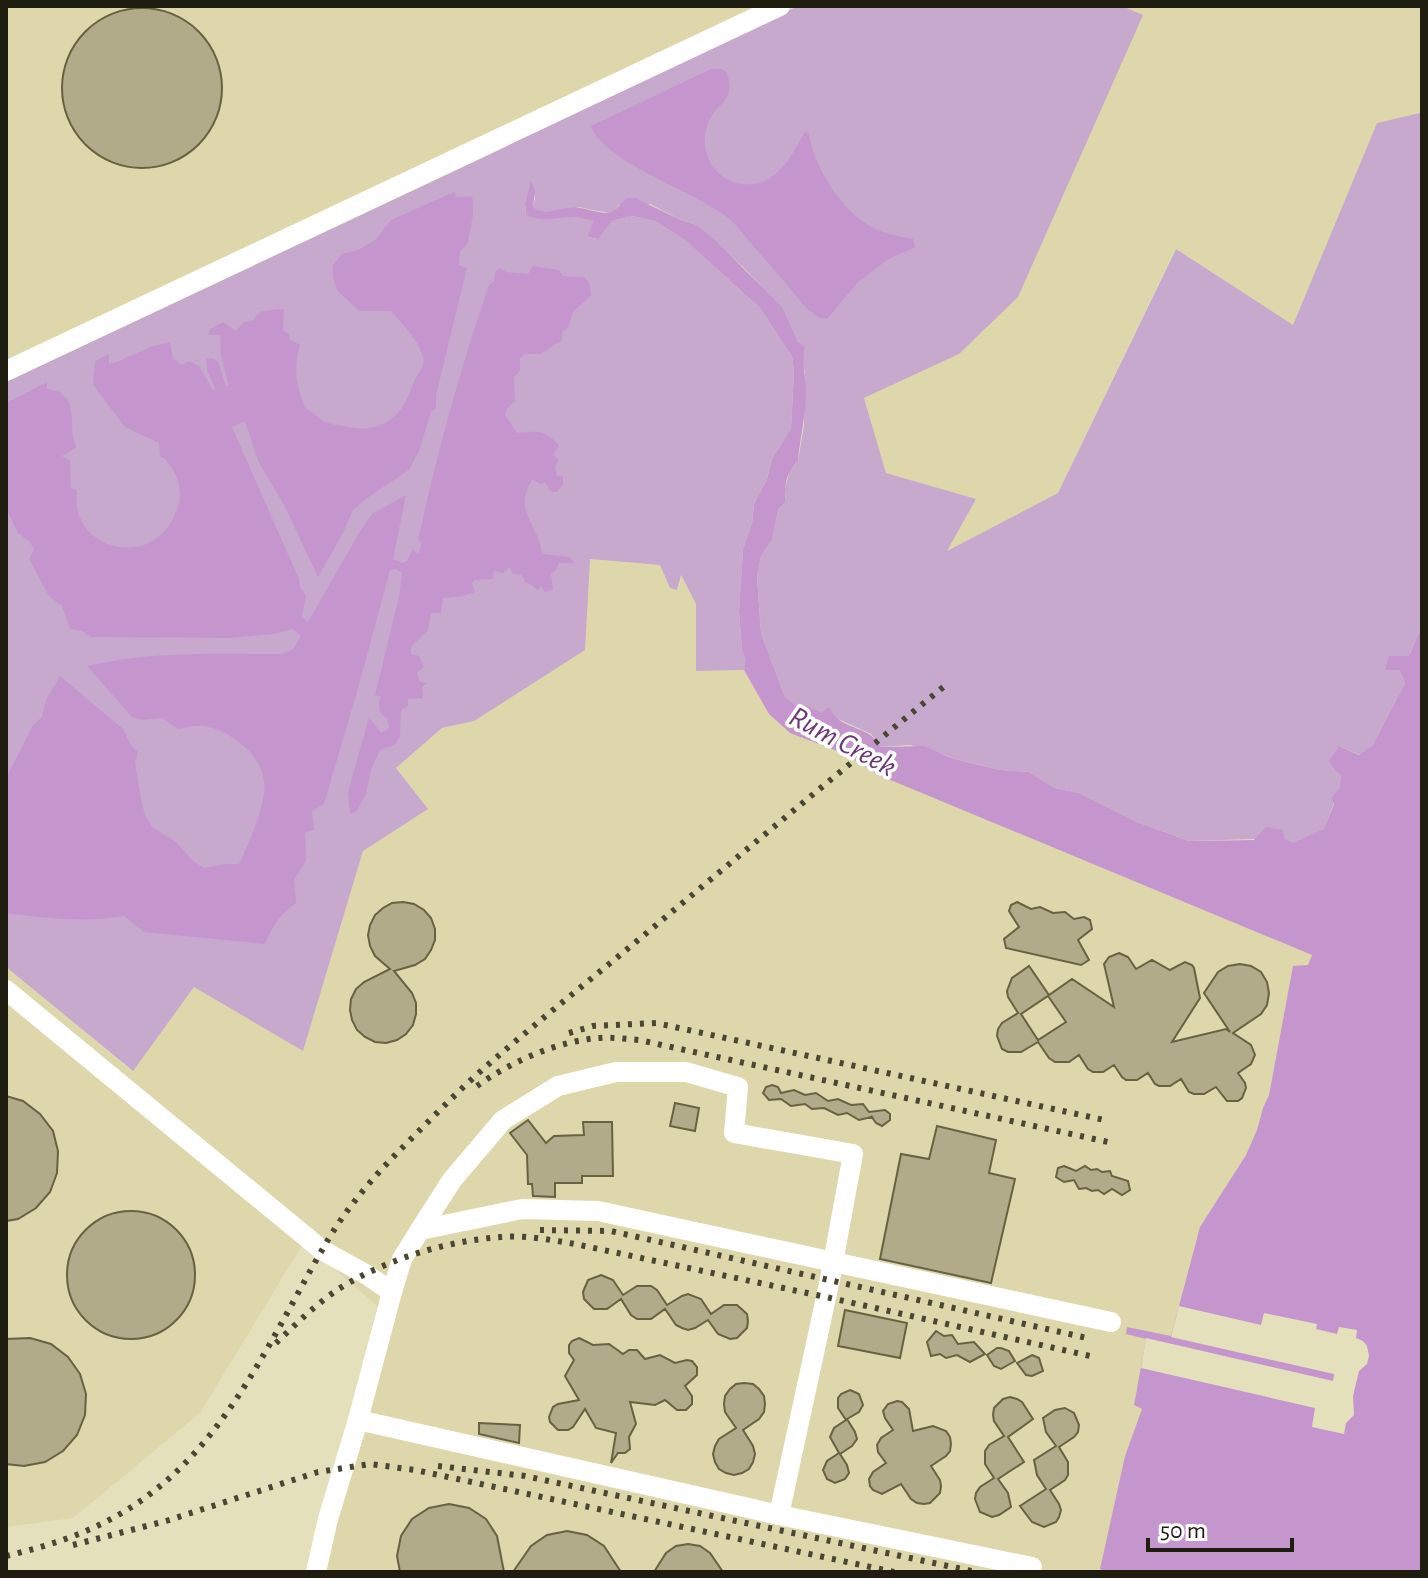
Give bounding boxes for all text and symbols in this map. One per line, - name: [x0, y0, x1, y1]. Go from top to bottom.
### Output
- water label: Rum Creek: [784, 701, 901, 782]
- scale bar: [1148, 1502, 1292, 1552]
- text: 50 m: [1160, 1519, 1206, 1543]

